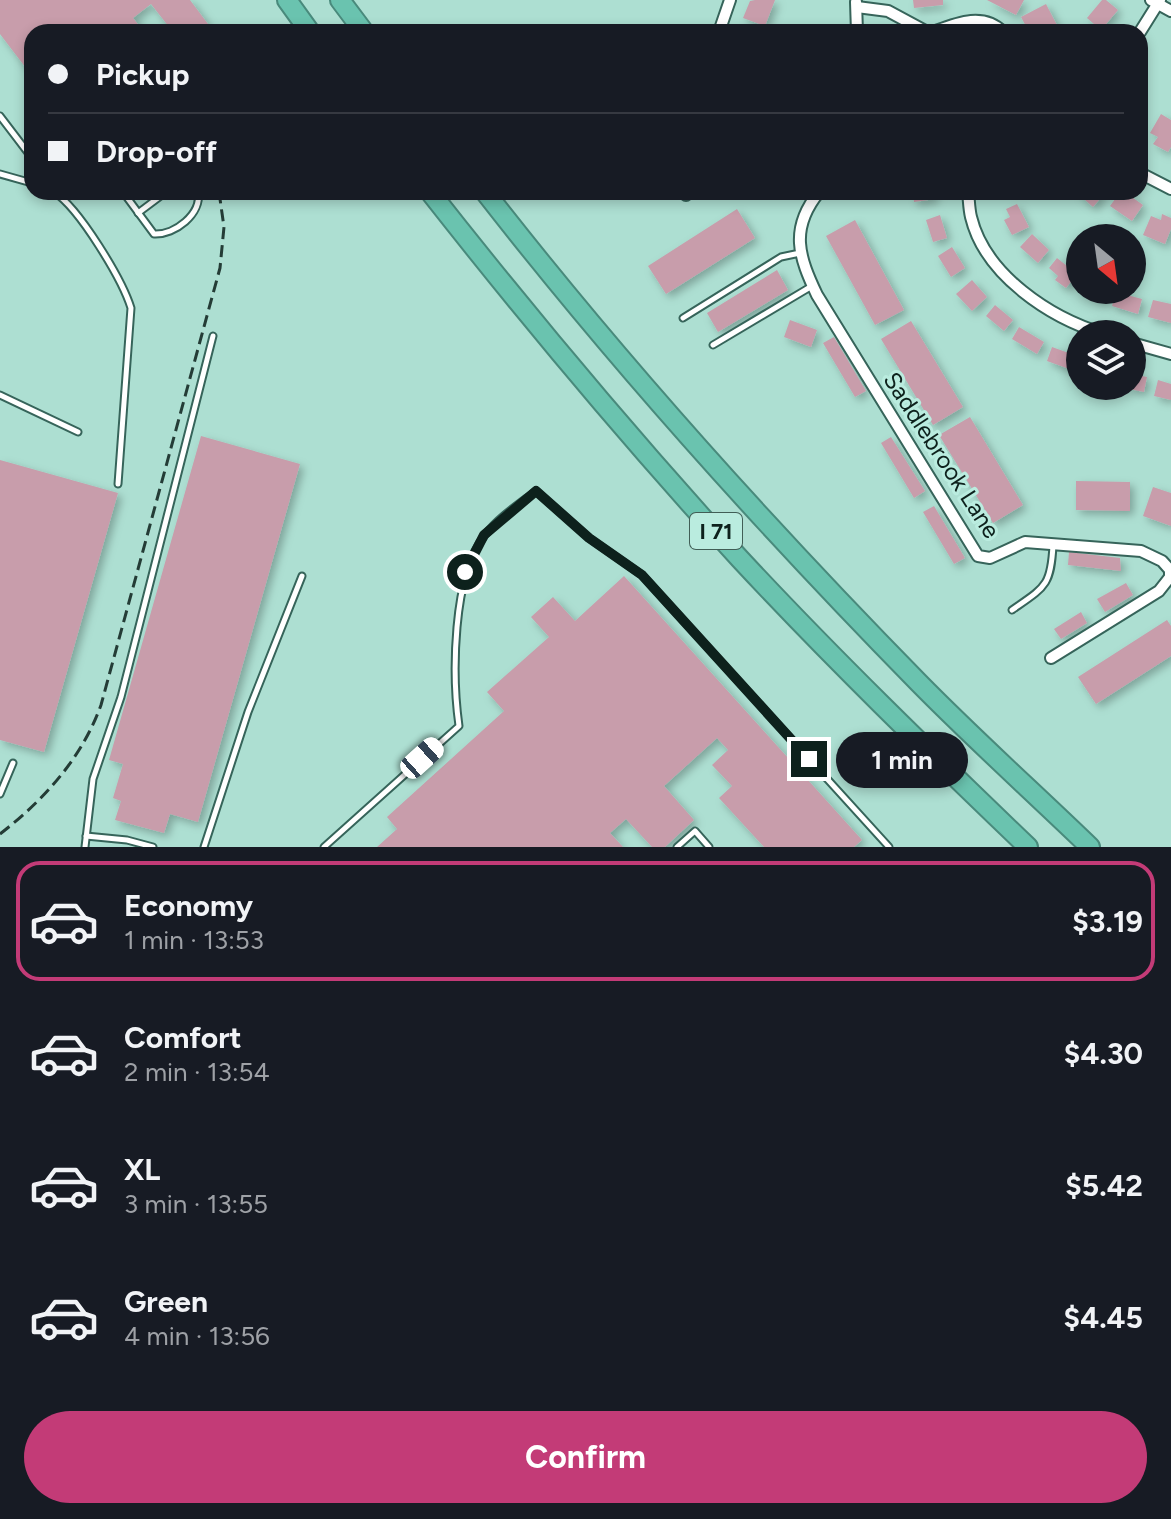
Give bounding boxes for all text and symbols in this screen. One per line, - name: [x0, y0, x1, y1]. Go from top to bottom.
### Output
- text: Pickup: [96, 56, 190, 93]
- text: Drop-off: [96, 133, 217, 170]
- north arrow: [1066, 224, 1146, 304]
- map controls: [1066, 224, 1146, 400]
- button: layers: [1066, 320, 1146, 400]
- street label: Saddlebrook Lane: [877, 366, 1007, 544]
- road number: I 71: [690, 513, 742, 549]
- route start: [447, 554, 483, 590]
- callout: 1 min: [837, 731, 969, 787]
- car: [396, 733, 448, 783]
- route end: [791, 741, 827, 777]
- text: 1 min: [871, 744, 933, 776]
- icon: car: [28, 885, 100, 957]
- text: Economy: [124, 887, 253, 924]
- text: $3.19: [1072, 903, 1143, 940]
- text: 1 min · 13:53: [124, 924, 264, 956]
- icon: car: [28, 1017, 100, 1089]
- text: Comfort: [124, 1019, 242, 1056]
- text: $4.30: [1064, 1035, 1143, 1072]
- text: 2 min · 13:54: [124, 1056, 270, 1088]
- icon: car: [28, 1149, 100, 1221]
- text: XL: [124, 1151, 160, 1188]
- text: $5.42: [1065, 1167, 1143, 1204]
- text: 3 min · 13:55: [124, 1188, 268, 1220]
- icon: car: [28, 1281, 100, 1353]
- text: Green: [124, 1283, 208, 1320]
- text: $4.45: [1064, 1299, 1143, 1336]
- text: 4 min · 13:56: [124, 1320, 270, 1352]
- button: Confirm: [24, 1411, 1147, 1503]

